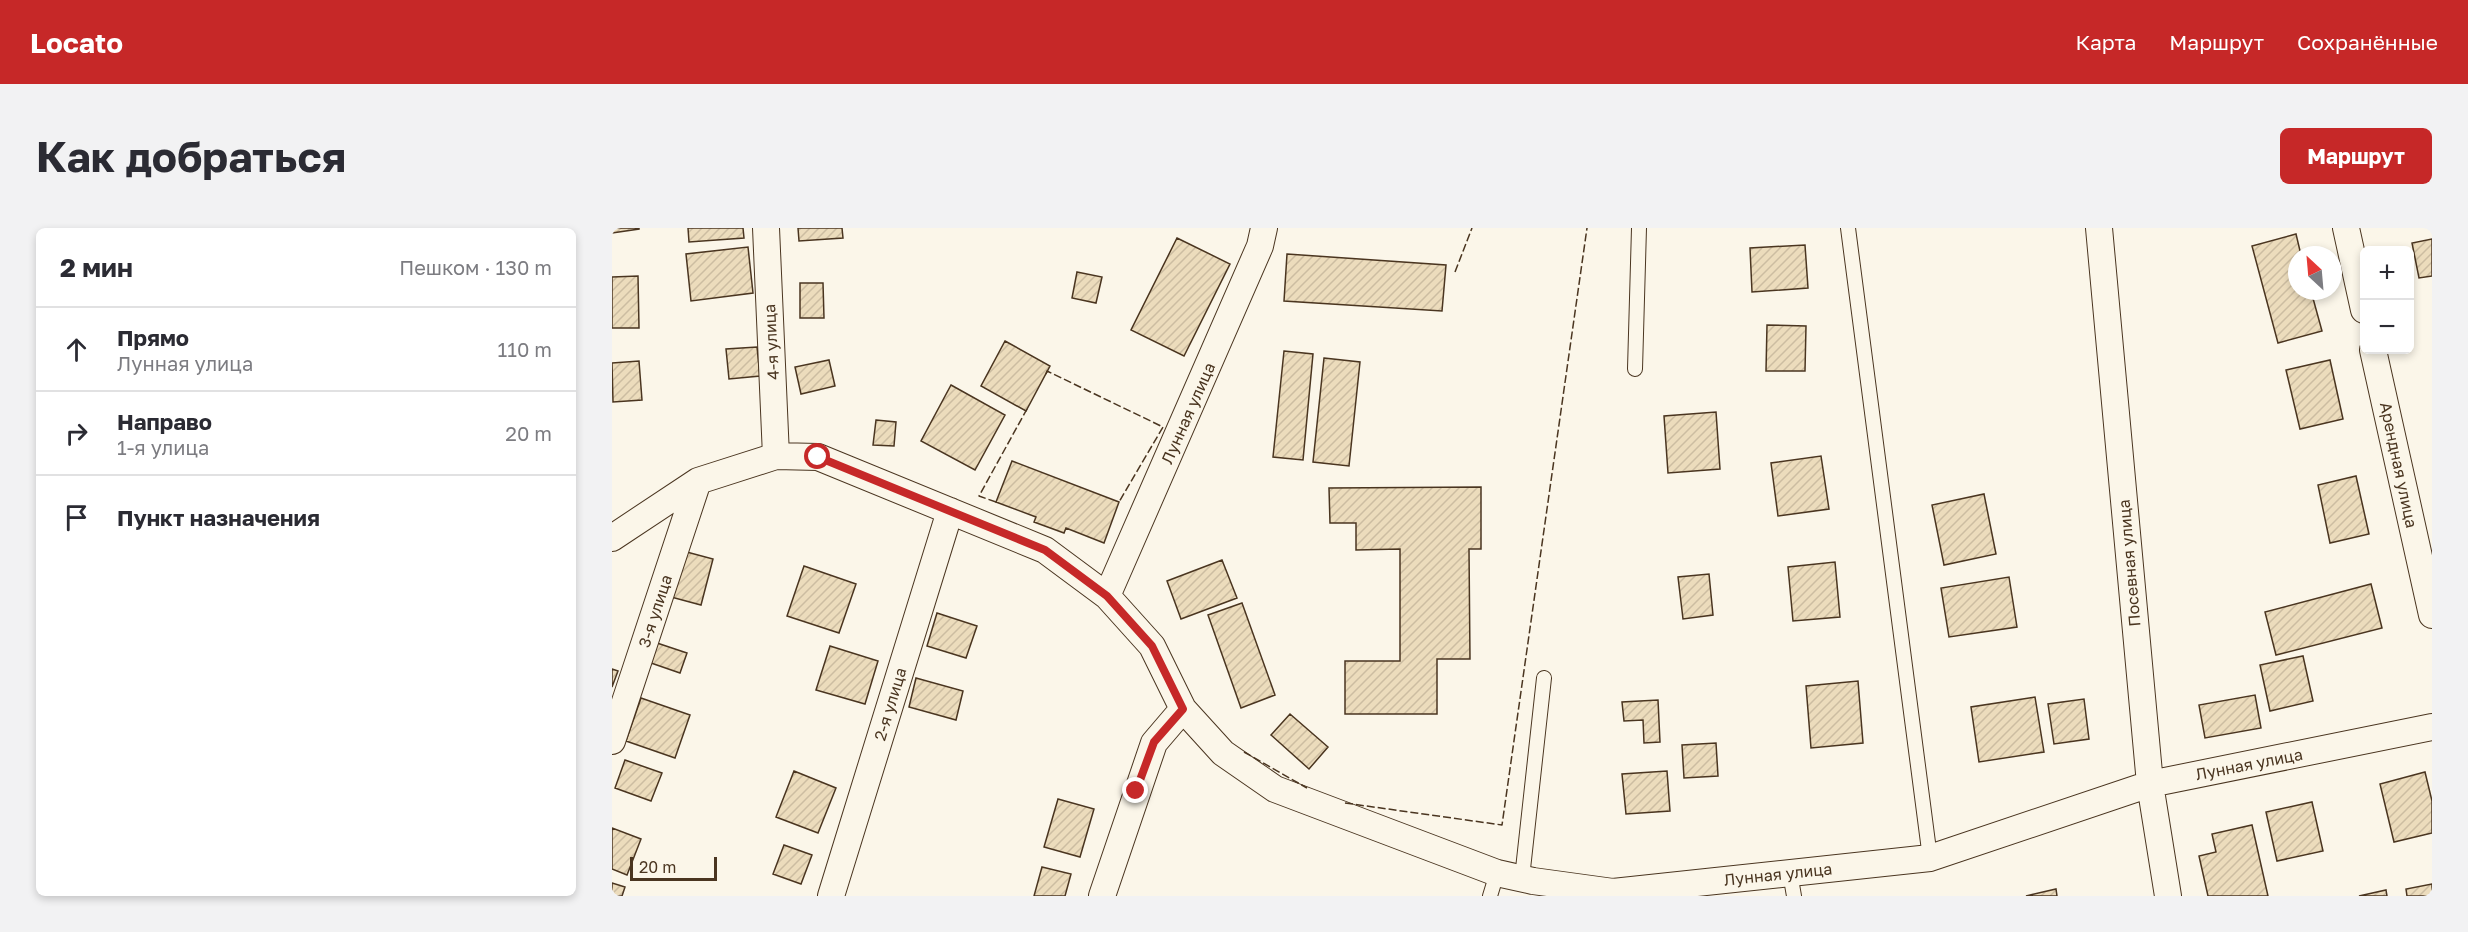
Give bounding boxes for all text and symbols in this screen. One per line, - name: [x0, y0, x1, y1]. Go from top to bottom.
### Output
- text: Locato: [30, 26, 123, 59]
- text: Карта: [2075, 29, 2136, 55]
- text: Маршрут: [2169, 29, 2264, 55]
- text: Сохранённые: [2297, 29, 2438, 55]
- button: Маршрут: [2280, 128, 2432, 184]
- text: Как добраться: [36, 131, 346, 181]
- north arrow: [2288, 246, 2342, 300]
- map controls: [2360, 246, 2414, 354]
- button: +: [2360, 246, 2414, 300]
- text: 2 мин: [60, 252, 133, 283]
- text: Пешком · 130 m: [399, 255, 552, 279]
- button: −: [2360, 300, 2414, 354]
- street label: 4-я улица: [759, 304, 783, 380]
- text: Прямо: [117, 324, 189, 351]
- icon: ahead: [60, 333, 93, 366]
- text: 110 m: [498, 337, 552, 361]
- text: Лунная улица: [117, 351, 253, 375]
- street label: Лунная улица: [1157, 359, 1219, 467]
- street label: Арендная улица: [2376, 400, 2422, 530]
- text: Направо: [117, 408, 212, 435]
- icon: right: [60, 417, 93, 450]
- text: 20 m: [505, 421, 552, 445]
- text: 1-я улица: [117, 435, 209, 459]
- route start: [804, 443, 830, 469]
- street label: Посевная улица: [2113, 499, 2145, 627]
- icon: arrive: [60, 501, 93, 534]
- text: Пункт назначения: [117, 504, 320, 531]
- street label: 3-я улица: [634, 572, 676, 650]
- street label: 2-я улица: [869, 665, 911, 743]
- street label: Лунная улица: [2194, 744, 2304, 784]
- route end: [1122, 777, 1148, 803]
- scale bar: [630, 854, 717, 882]
- text: 20 m: [639, 857, 676, 877]
- street label: Лунная улица: [1723, 858, 1833, 890]

